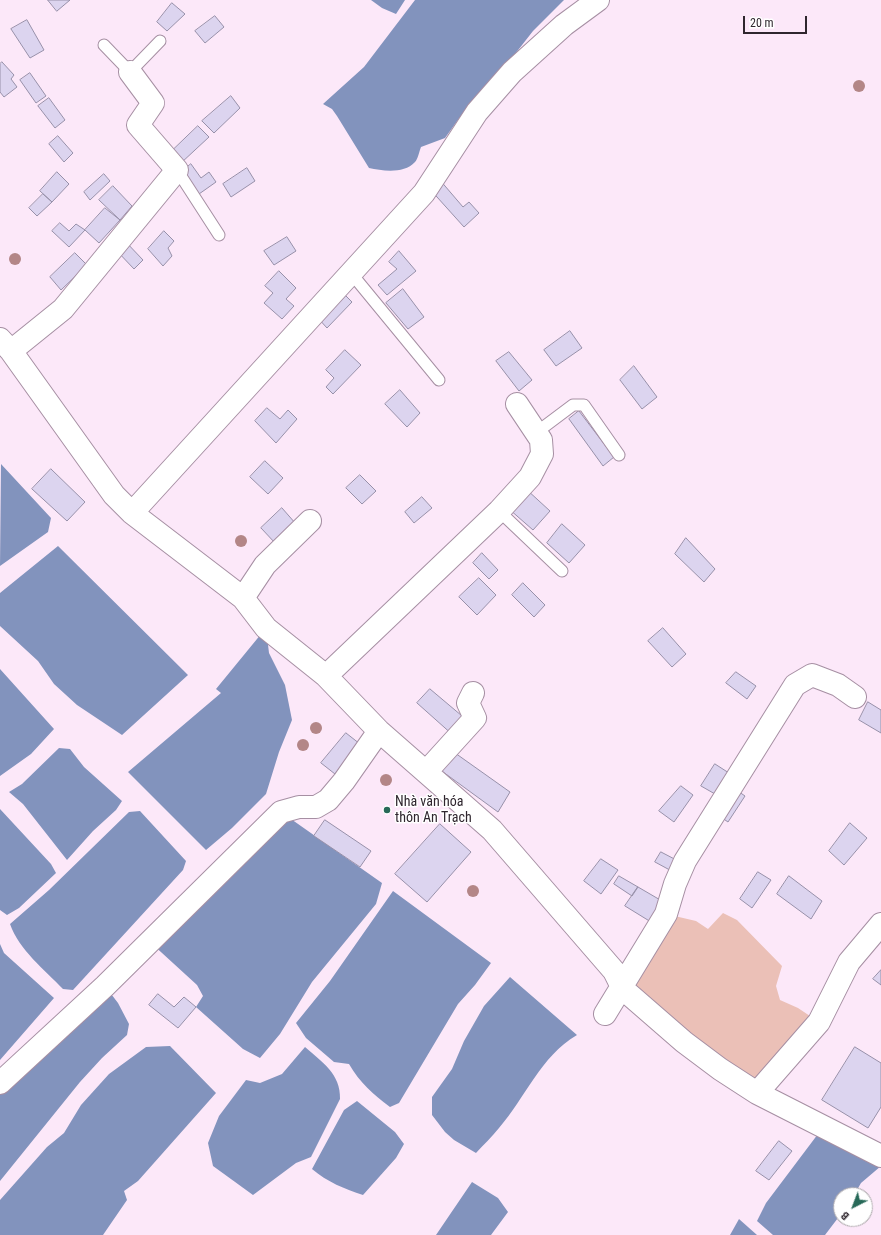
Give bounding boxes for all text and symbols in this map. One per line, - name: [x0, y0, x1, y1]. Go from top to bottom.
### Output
- scale bar: [745, 8, 809, 34]
- text: 20 m: [750, 16, 774, 30]
- place label: Nhà văn hóa thôn An Trạch: [395, 794, 472, 826]
- marker: Nhà văn hóa thôn An Trạch: [382, 805, 392, 815]
- north arrow: [833, 1187, 873, 1227]
- text: B: [839, 1209, 852, 1222]

